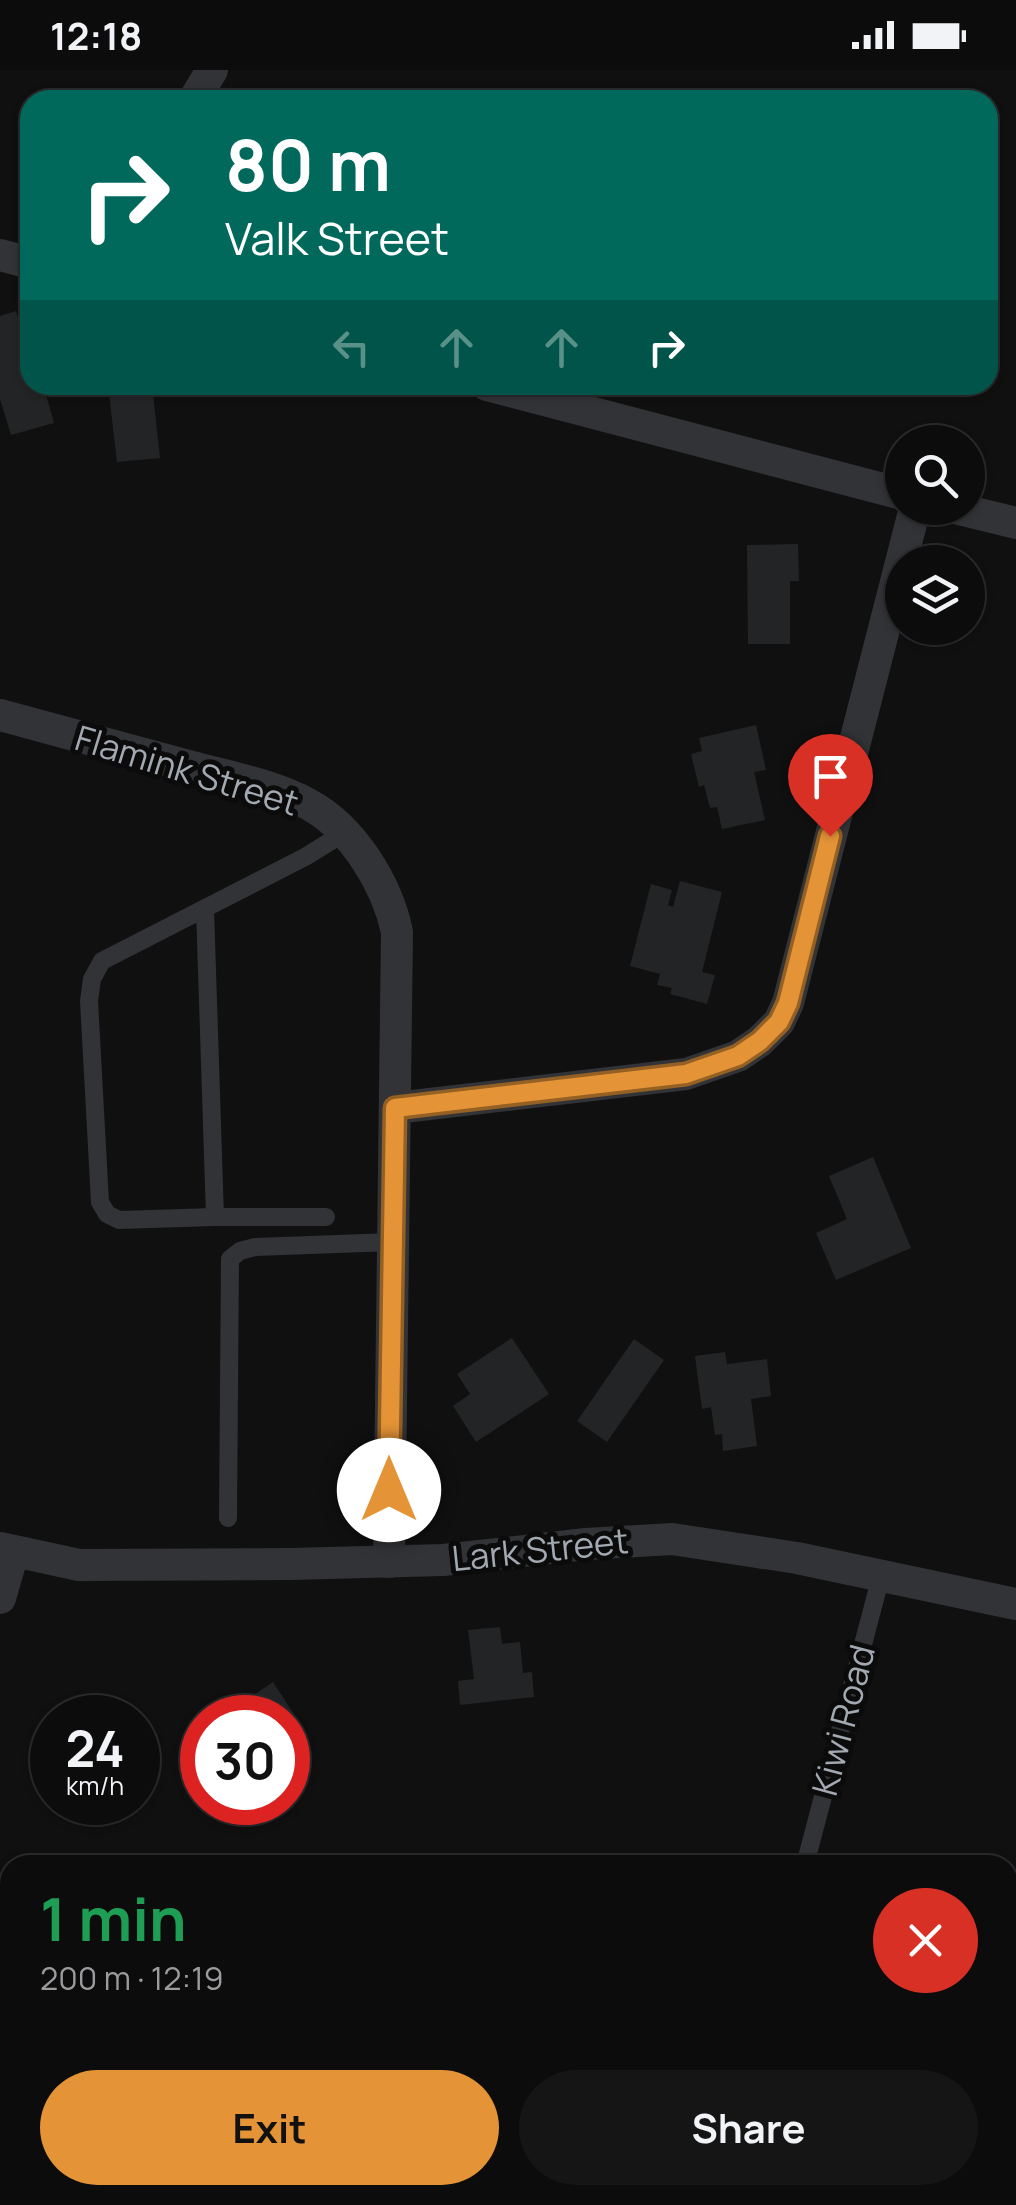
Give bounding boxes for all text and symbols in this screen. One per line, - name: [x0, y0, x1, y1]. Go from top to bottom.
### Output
- text: 12:18: [50, 9, 142, 61]
- text: 80 m: [225, 116, 391, 212]
- icon: right: [60, 130, 190, 260]
- text: Valk Street: [225, 207, 449, 269]
- icon: left: [324, 320, 379, 375]
- icon: ahead: [429, 320, 484, 375]
- icon: ahead: [534, 320, 589, 375]
- icon: right: [639, 320, 694, 375]
- map controls: [885, 425, 985, 645]
- button: search: [885, 425, 985, 525]
- button: layers: [885, 545, 985, 645]
- street label: Flamink Street: [70, 713, 304, 827]
- pin: [788, 734, 873, 837]
- icon: arrive: [803, 749, 858, 804]
- position arrow: [337, 1438, 441, 1542]
- street label: Lark Street: [449, 1516, 631, 1582]
- street label: Kiwi Road: [800, 1639, 886, 1801]
- speed limit sign: 30: [180, 1695, 310, 1825]
- text: 24: [65, 1714, 125, 1782]
- text: km/h: [66, 1768, 124, 1803]
- text: 1 min: [40, 1877, 187, 1959]
- button: close: [873, 1888, 978, 1993]
- text: 200 m · 12:19: [40, 1956, 224, 2000]
- button: Exit: [40, 2070, 499, 2185]
- button: Share: [519, 2070, 978, 2185]

